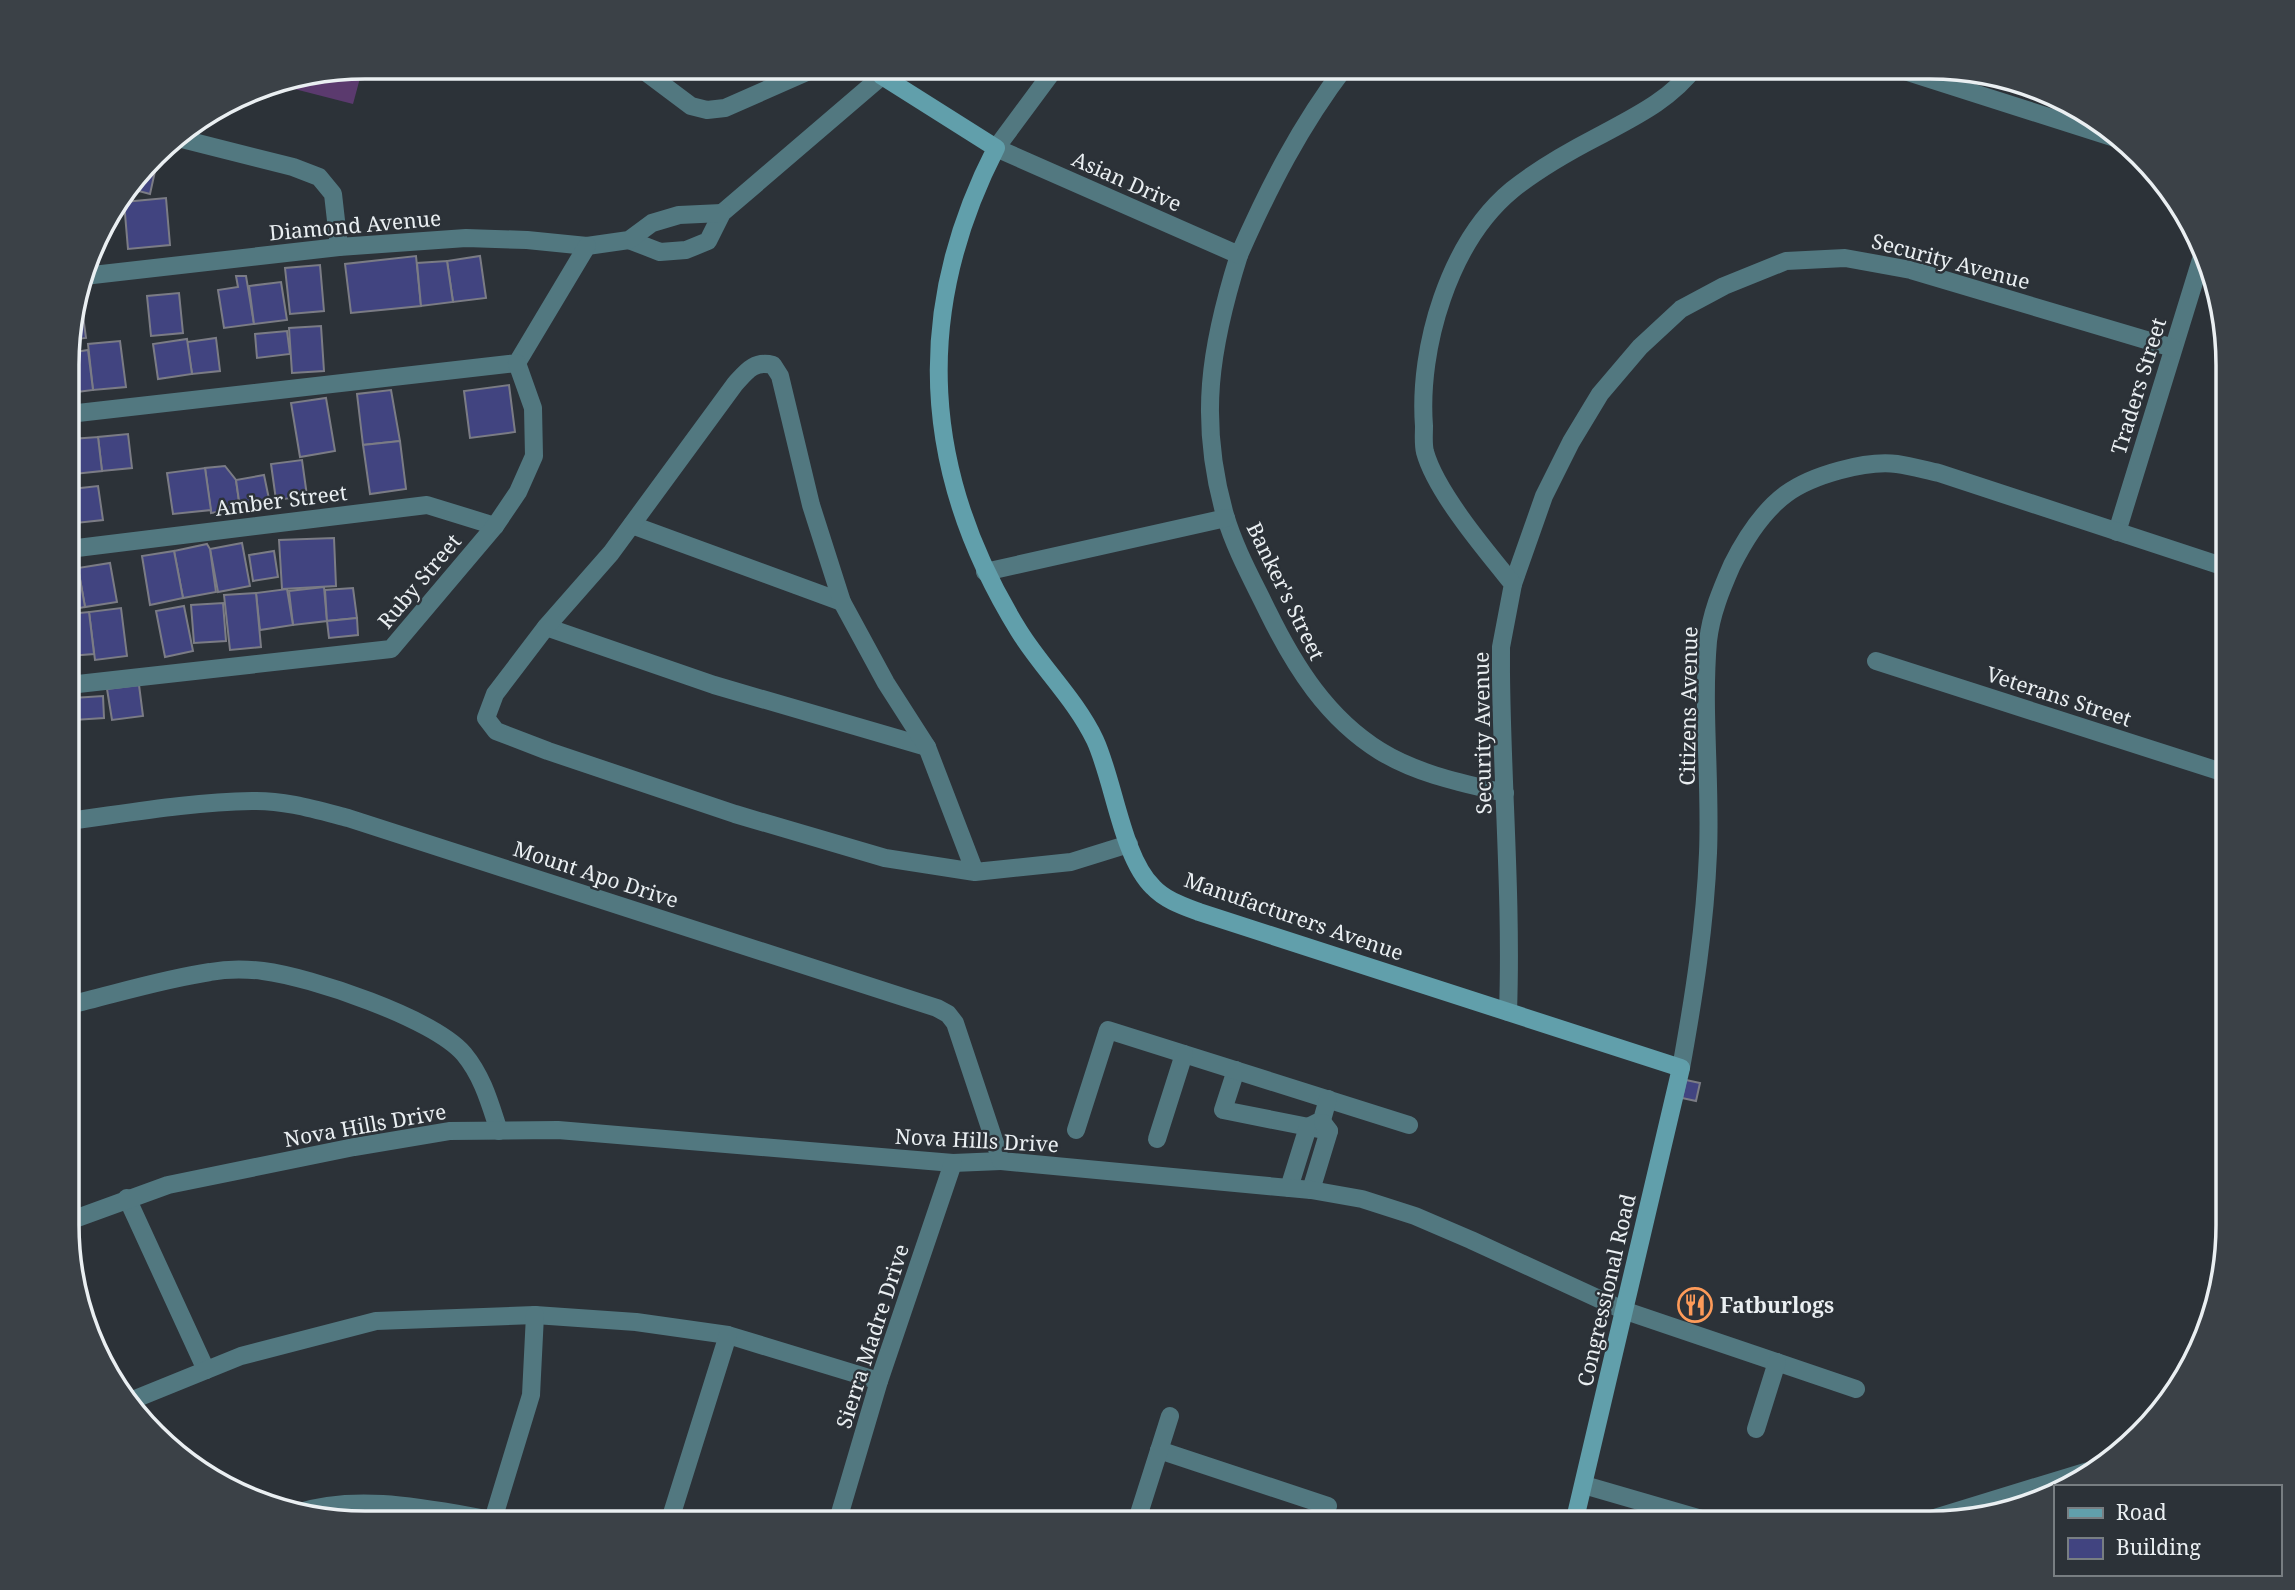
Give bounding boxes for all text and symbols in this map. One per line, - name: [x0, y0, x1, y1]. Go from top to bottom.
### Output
- street label: Asian Drive: [1068, 144, 1186, 218]
- street label: Diamond Avenue: [268, 204, 442, 246]
- street label: Security Avenue: [1869, 226, 2033, 296]
- street label: Traders Street: [2104, 314, 2172, 458]
- street label: Amber Street: [213, 478, 349, 522]
- street label: Banker's Street: [1240, 517, 1332, 665]
- street label: Ruby Street: [371, 528, 467, 634]
- street label: Citizens Avenue: [1673, 626, 1703, 786]
- street label: Security Avenue: [1467, 651, 1497, 815]
- street label: Veterans Street: [1983, 659, 2135, 733]
- street label: Mount Apo Drive: [510, 834, 682, 914]
- street label: Manufacturers Avenue: [1181, 865, 1407, 967]
- street label: Nova Hills Drive: [282, 1097, 448, 1153]
- street label: Nova Hills Drive: [894, 1122, 1060, 1158]
- street label: Congressional Road: [1570, 1191, 1642, 1389]
- street label: Sierra Madre Drive: [829, 1240, 915, 1432]
- restaurant icon: Fatburlogs: [1676, 1286, 1714, 1324]
- place label: Fatburlogs: [1720, 1291, 1834, 1319]
- legend: [2054, 1485, 2281, 1576]
- text: Road: [2116, 1498, 2167, 1526]
- text: Building: [2116, 1533, 2201, 1561]

